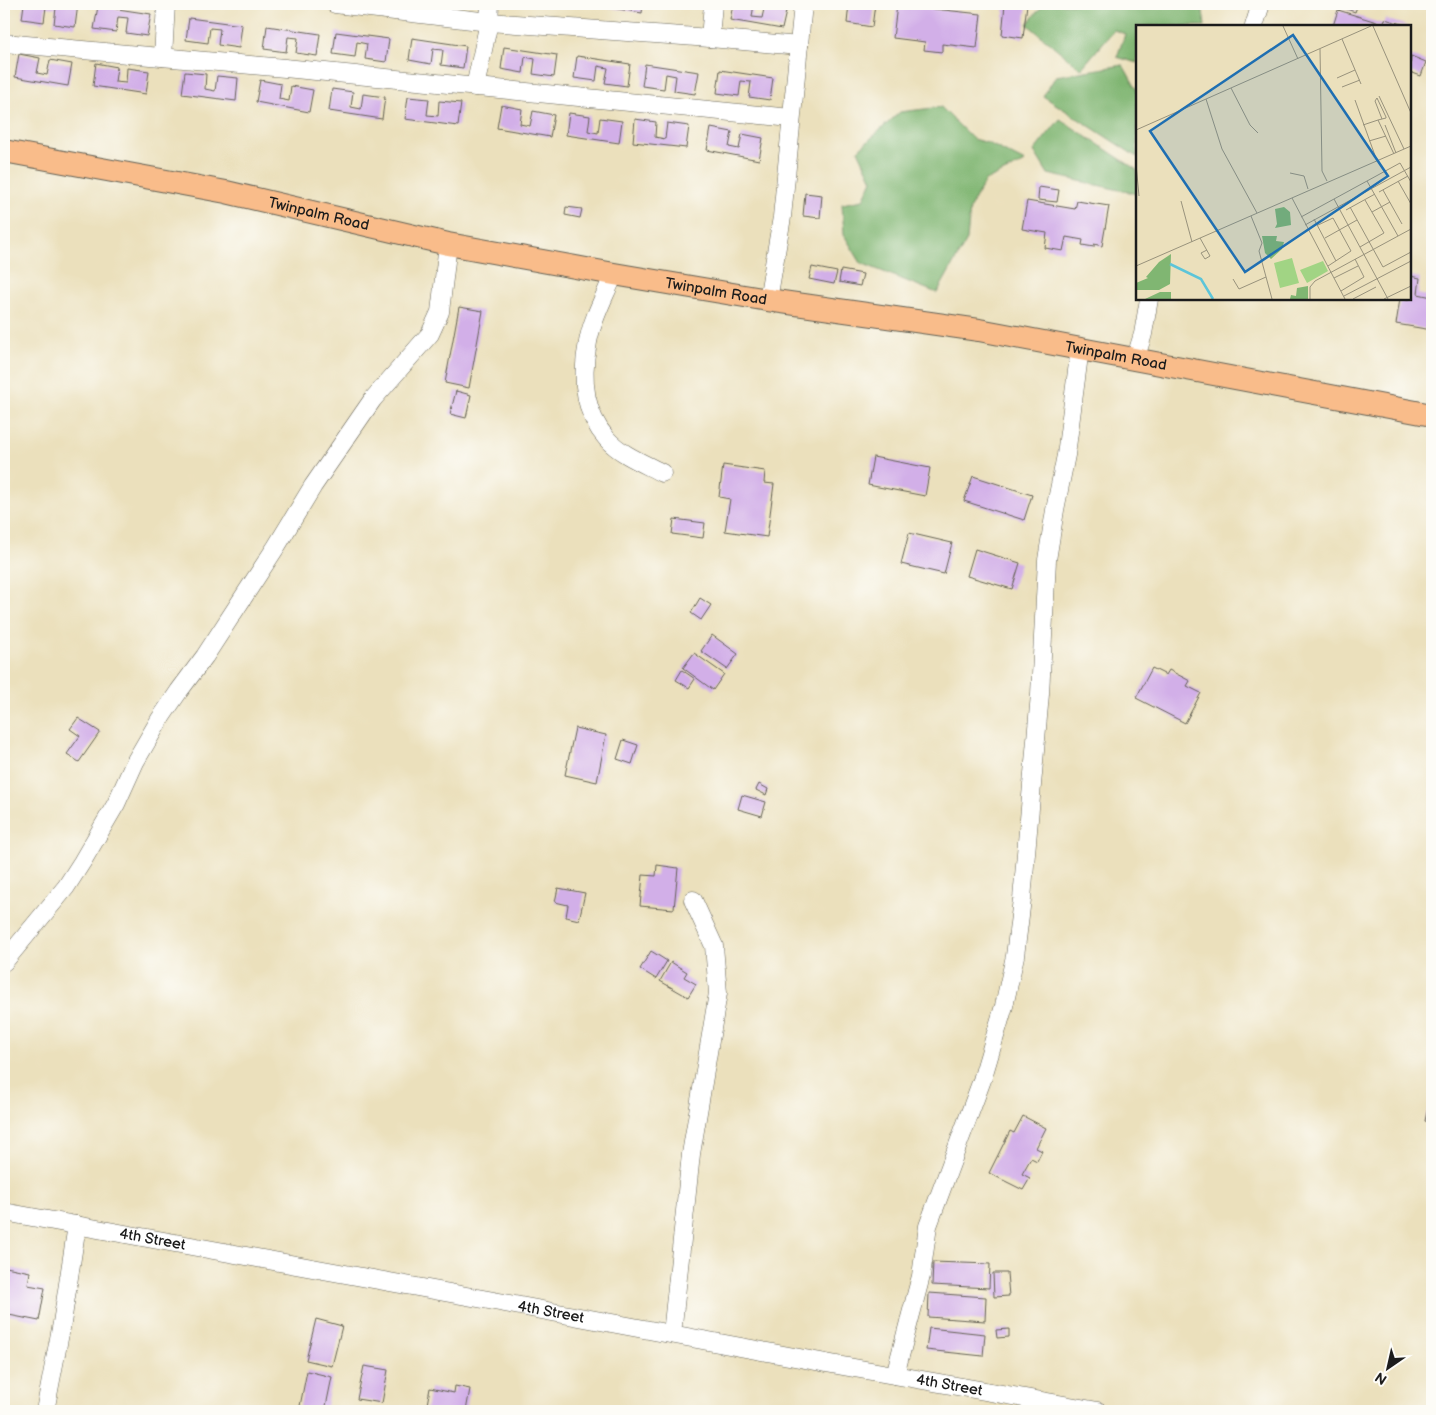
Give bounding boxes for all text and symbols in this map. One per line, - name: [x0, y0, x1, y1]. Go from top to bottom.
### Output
- inset map: [1136, 25, 1411, 300]
- street label: Twinpalm Road: [266, 193, 371, 235]
- street label: Twinpalm Road: [664, 273, 769, 309]
- street label: Twinpalm Road: [1063, 337, 1168, 375]
- street label: 4th Street: [118, 1224, 188, 1254]
- street label: 4th Street: [516, 1296, 586, 1327]
- north arrow: [1364, 1342, 1414, 1392]
- text: N: [1372, 1368, 1390, 1388]
- street label: 4th Street: [915, 1370, 984, 1400]

